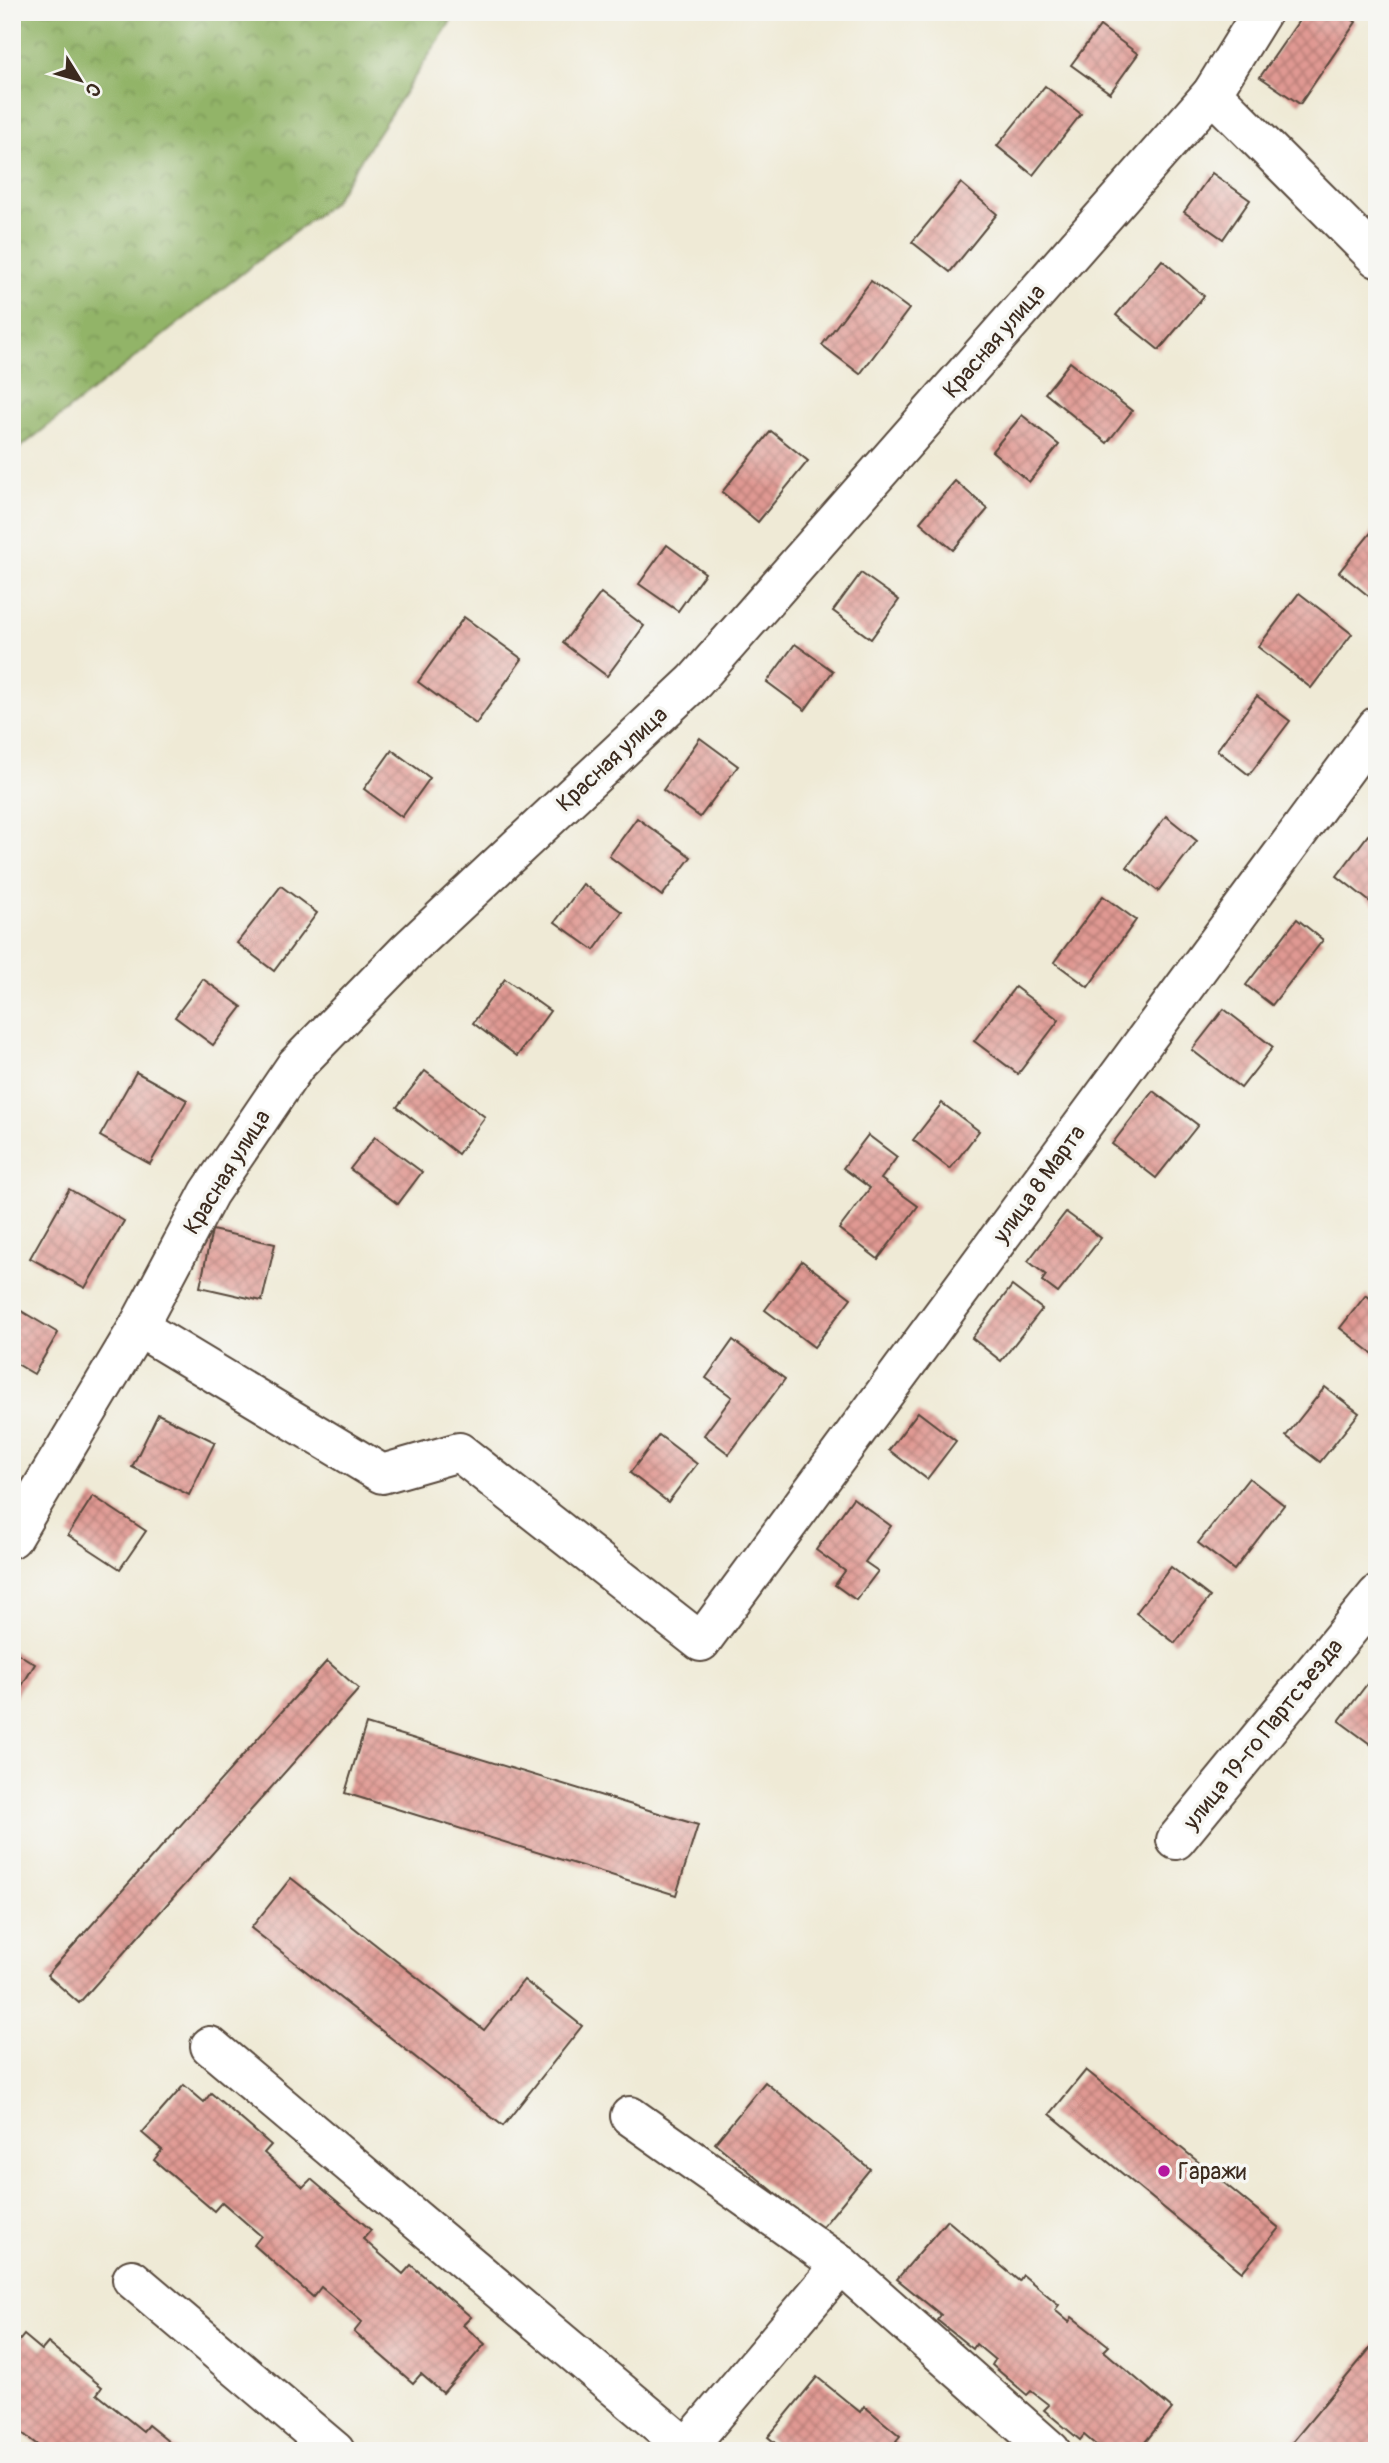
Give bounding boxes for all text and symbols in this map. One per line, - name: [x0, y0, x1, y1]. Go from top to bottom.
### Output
- north arrow: [46, 46, 116, 116]
- text: С: [80, 78, 106, 102]
- street label: Красная улица: [937, 278, 1051, 404]
- street label: Красная улица: [550, 700, 674, 818]
- street label: Красная улица: [177, 1104, 277, 1240]
- street label: улица 8 Марта: [986, 1119, 1092, 1250]
- street label: улица 19-го Партсъезда: [1176, 1632, 1349, 1836]
- place label: Гаражи: [1178, 2157, 1246, 2186]
- marker: Гаражи: [1156, 2163, 1172, 2179]

